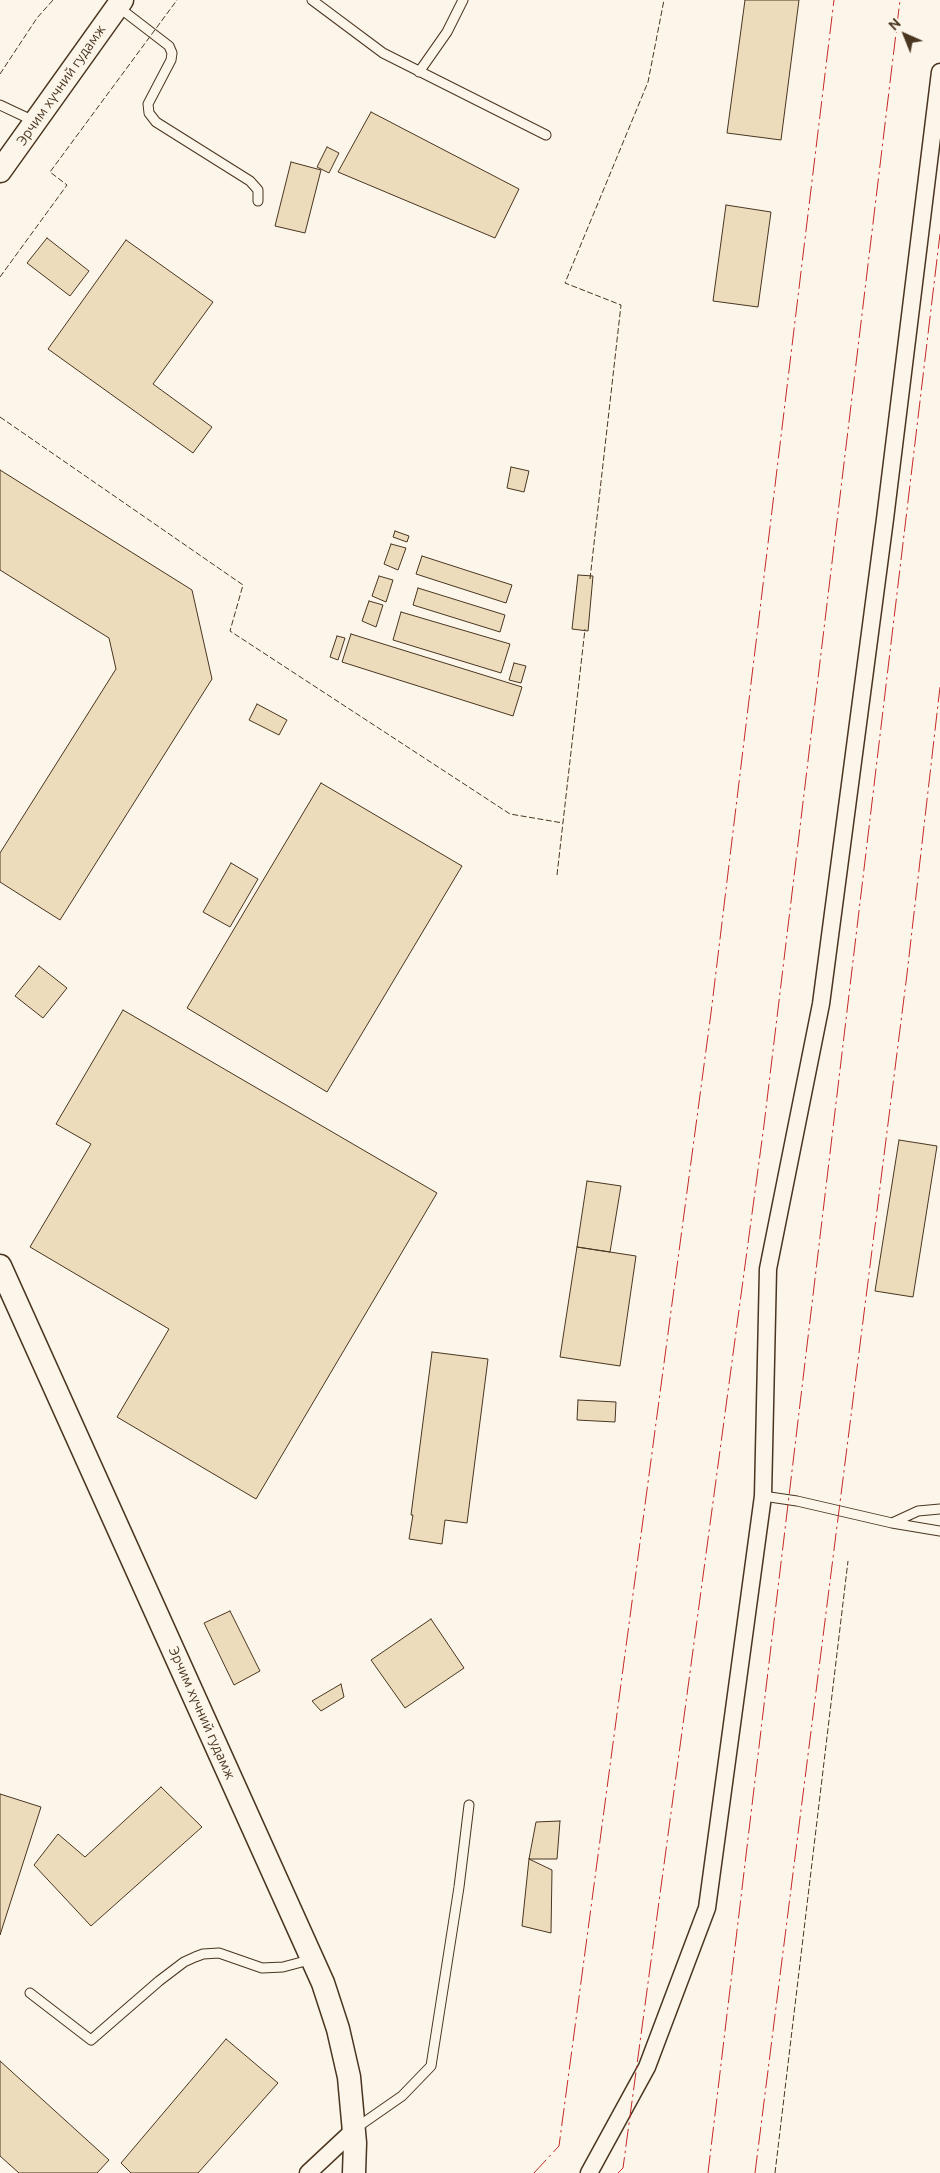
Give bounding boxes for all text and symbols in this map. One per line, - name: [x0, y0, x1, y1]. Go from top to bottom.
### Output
- north arrow: [880, 10, 930, 60]
- text: N: [885, 15, 904, 34]
- street label: Эрчим хүчний гудамж: [13, 21, 109, 149]
- street label: Эрчим хүчний гудамж: [165, 1644, 239, 1782]

